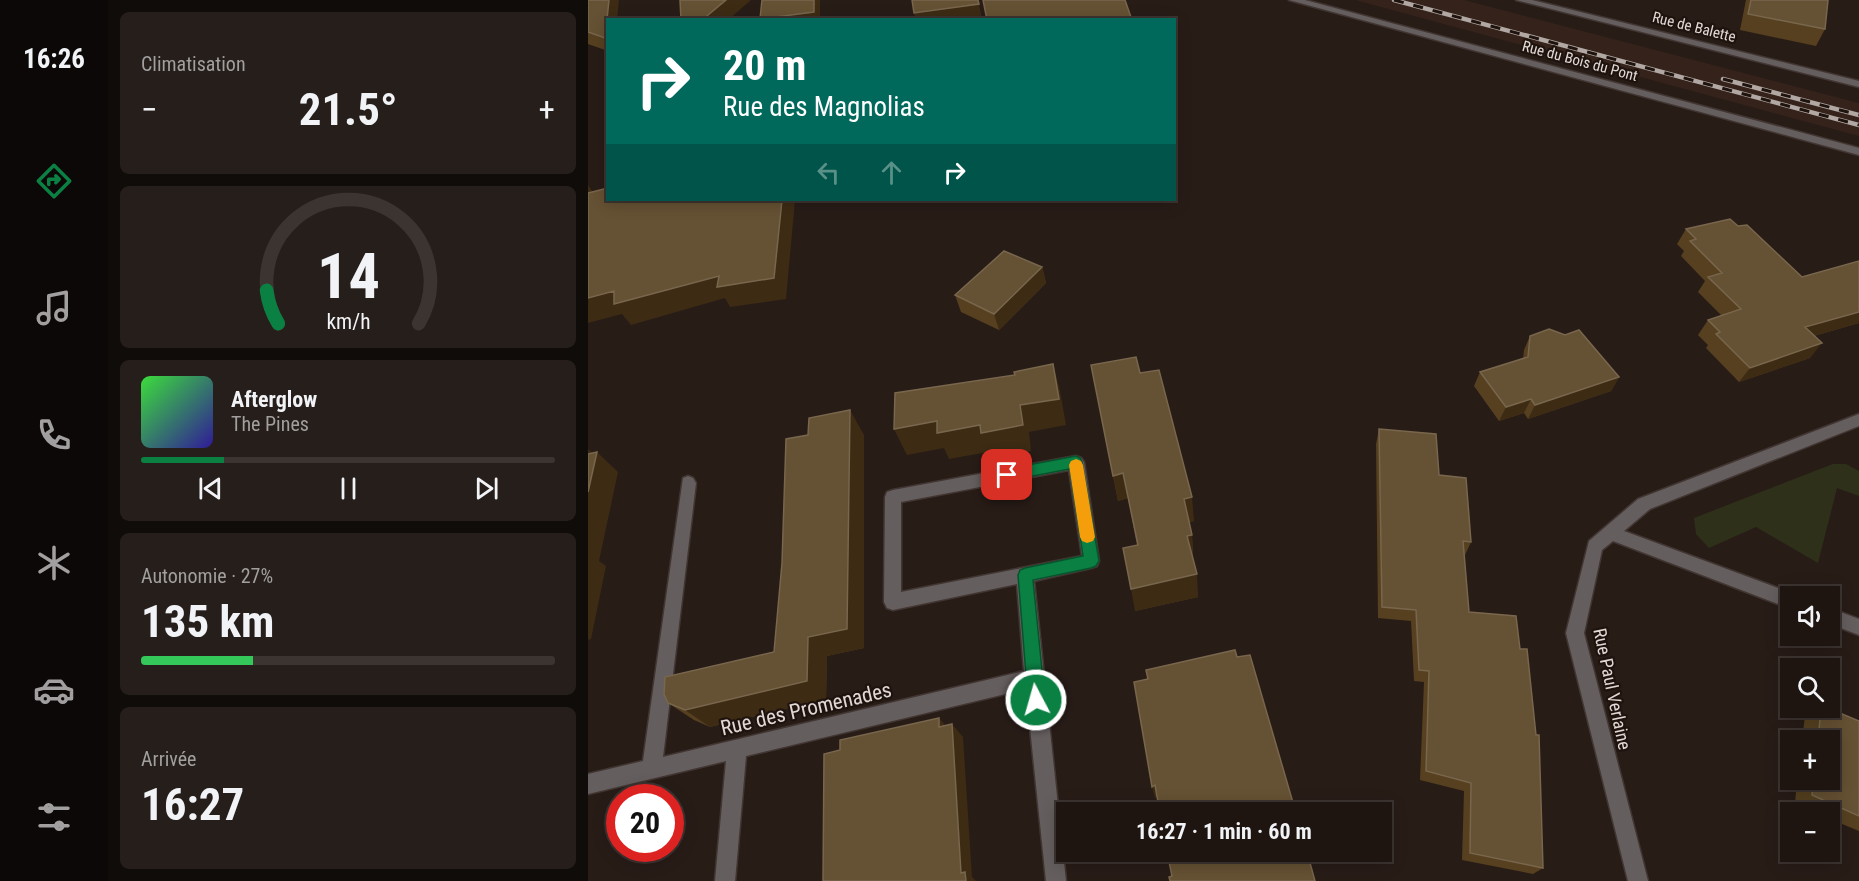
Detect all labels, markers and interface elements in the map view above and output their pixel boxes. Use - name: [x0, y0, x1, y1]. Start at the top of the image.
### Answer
- street label: Rue de Balette: [1650, 8, 1738, 46]
- street label: Rue du Bois du Pont: [1520, 37, 1640, 85]
- text: 20 m: [723, 41, 806, 90]
- icon: right: [624, 42, 702, 120]
- text: 16:26: [23, 43, 85, 75]
- text: Climatisation: [141, 52, 246, 76]
- text: 21.5°: [299, 83, 397, 136]
- text: −: [141, 90, 158, 129]
- text: +: [539, 90, 555, 129]
- text: Rue des Magnolias: [723, 91, 925, 123]
- icon: left: [812, 156, 845, 189]
- icon: ahead: [875, 156, 908, 189]
- icon: right: [938, 156, 971, 189]
- icon: directions: [33, 160, 75, 202]
- text: 14: [316, 240, 380, 313]
- icon: music: [33, 287, 75, 329]
- text: km/h: [326, 309, 370, 334]
- text: Afterglow: [231, 387, 317, 412]
- text: The Pines: [231, 412, 309, 436]
- icon: phone: [33, 414, 75, 456]
- pin: [981, 449, 1032, 500]
- icon: arrive: [990, 458, 1023, 491]
- icon: previous: [194, 472, 227, 505]
- icon: pause: [332, 472, 365, 505]
- icon: next: [470, 472, 503, 505]
- icon: climate: [33, 542, 75, 584]
- text: Autonomie · 27%: [141, 564, 273, 588]
- map controls: [1780, 586, 1840, 862]
- button: sound: [1780, 586, 1840, 646]
- text: 135 km: [141, 595, 274, 648]
- street label: Rue Paul Verlaine: [1589, 626, 1636, 752]
- button: search: [1780, 658, 1840, 718]
- position arrow: [1004, 668, 1068, 732]
- icon: car: [33, 669, 75, 711]
- street label: Rue des Promenades: [718, 678, 894, 740]
- button: +: [1780, 730, 1840, 790]
- text: Arrivée: [141, 747, 197, 771]
- text: 16:27: [141, 778, 244, 831]
- speed limit sign: 20: [606, 784, 684, 862]
- icon: filters: [33, 796, 75, 838]
- button: −: [1780, 802, 1840, 862]
- text: 16:27 · 1 min · 60 m: [1136, 819, 1312, 844]

